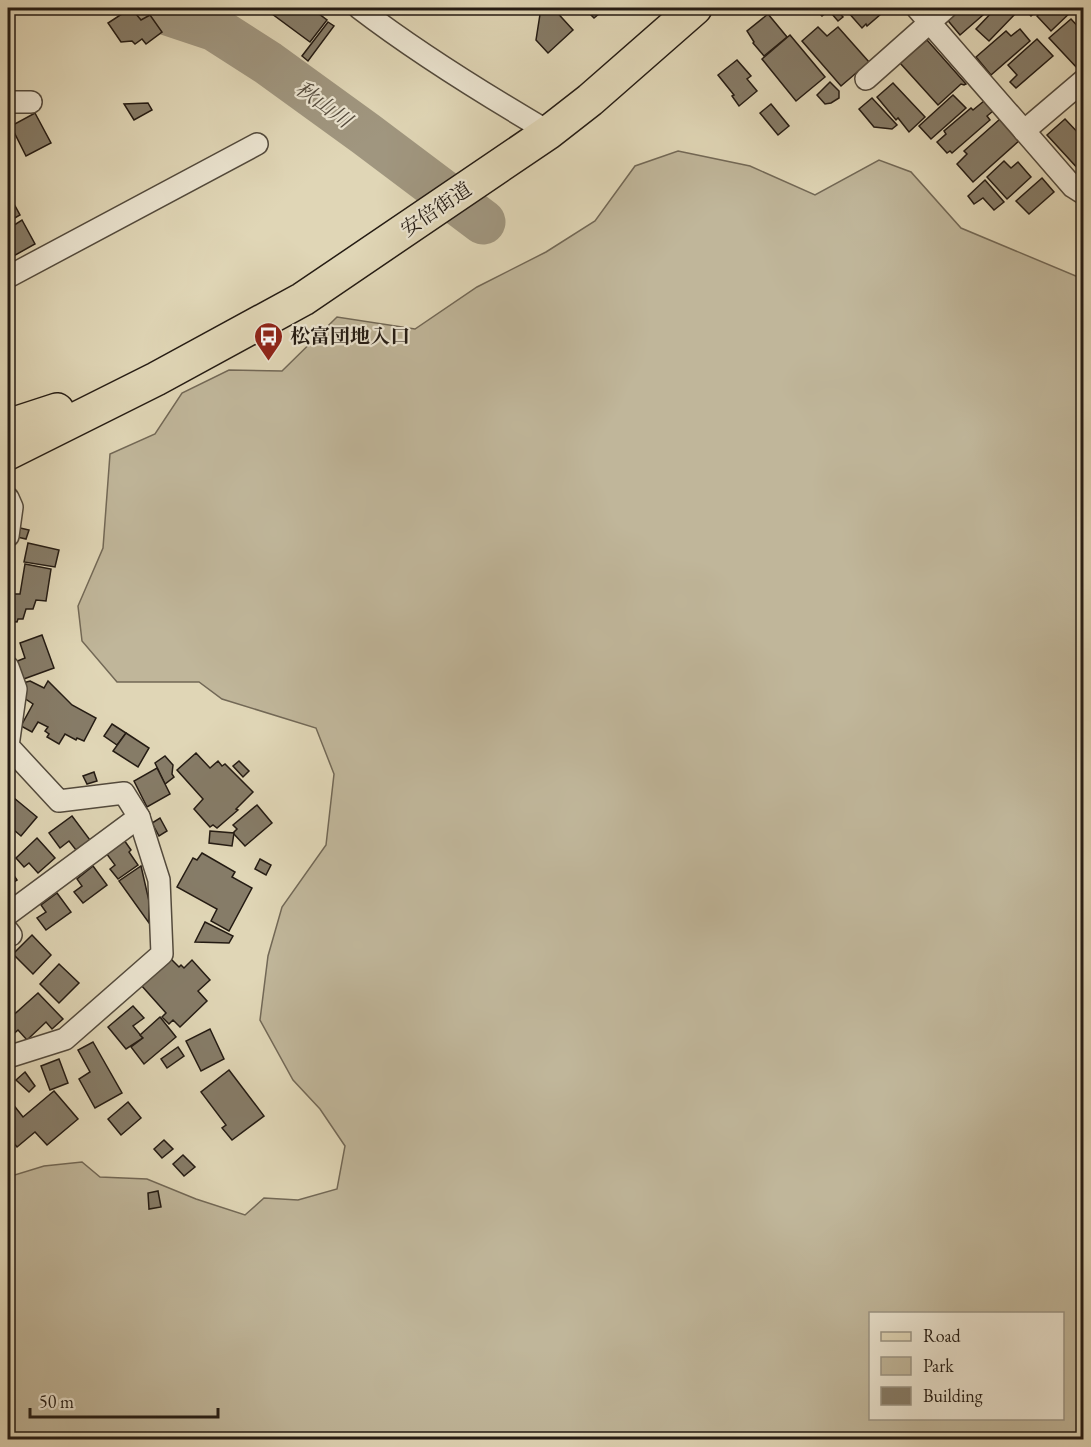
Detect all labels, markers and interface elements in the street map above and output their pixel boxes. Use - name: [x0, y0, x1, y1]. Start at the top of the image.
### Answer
- water label: 秋山川: [291, 75, 359, 135]
- street label: 安倍街道: [396, 176, 476, 242]
- bus stop icon: 松富団地入口: [253, 320, 285, 362]
- place label: 松富団地入口: [290, 323, 410, 349]
- legend: [869, 1312, 1064, 1420]
- text: Road: [923, 1324, 962, 1347]
- text: Park: [923, 1354, 954, 1377]
- scale bar: [30, 1381, 218, 1419]
- text: Building: [923, 1384, 983, 1407]
- text: 50 m: [39, 1390, 74, 1413]

